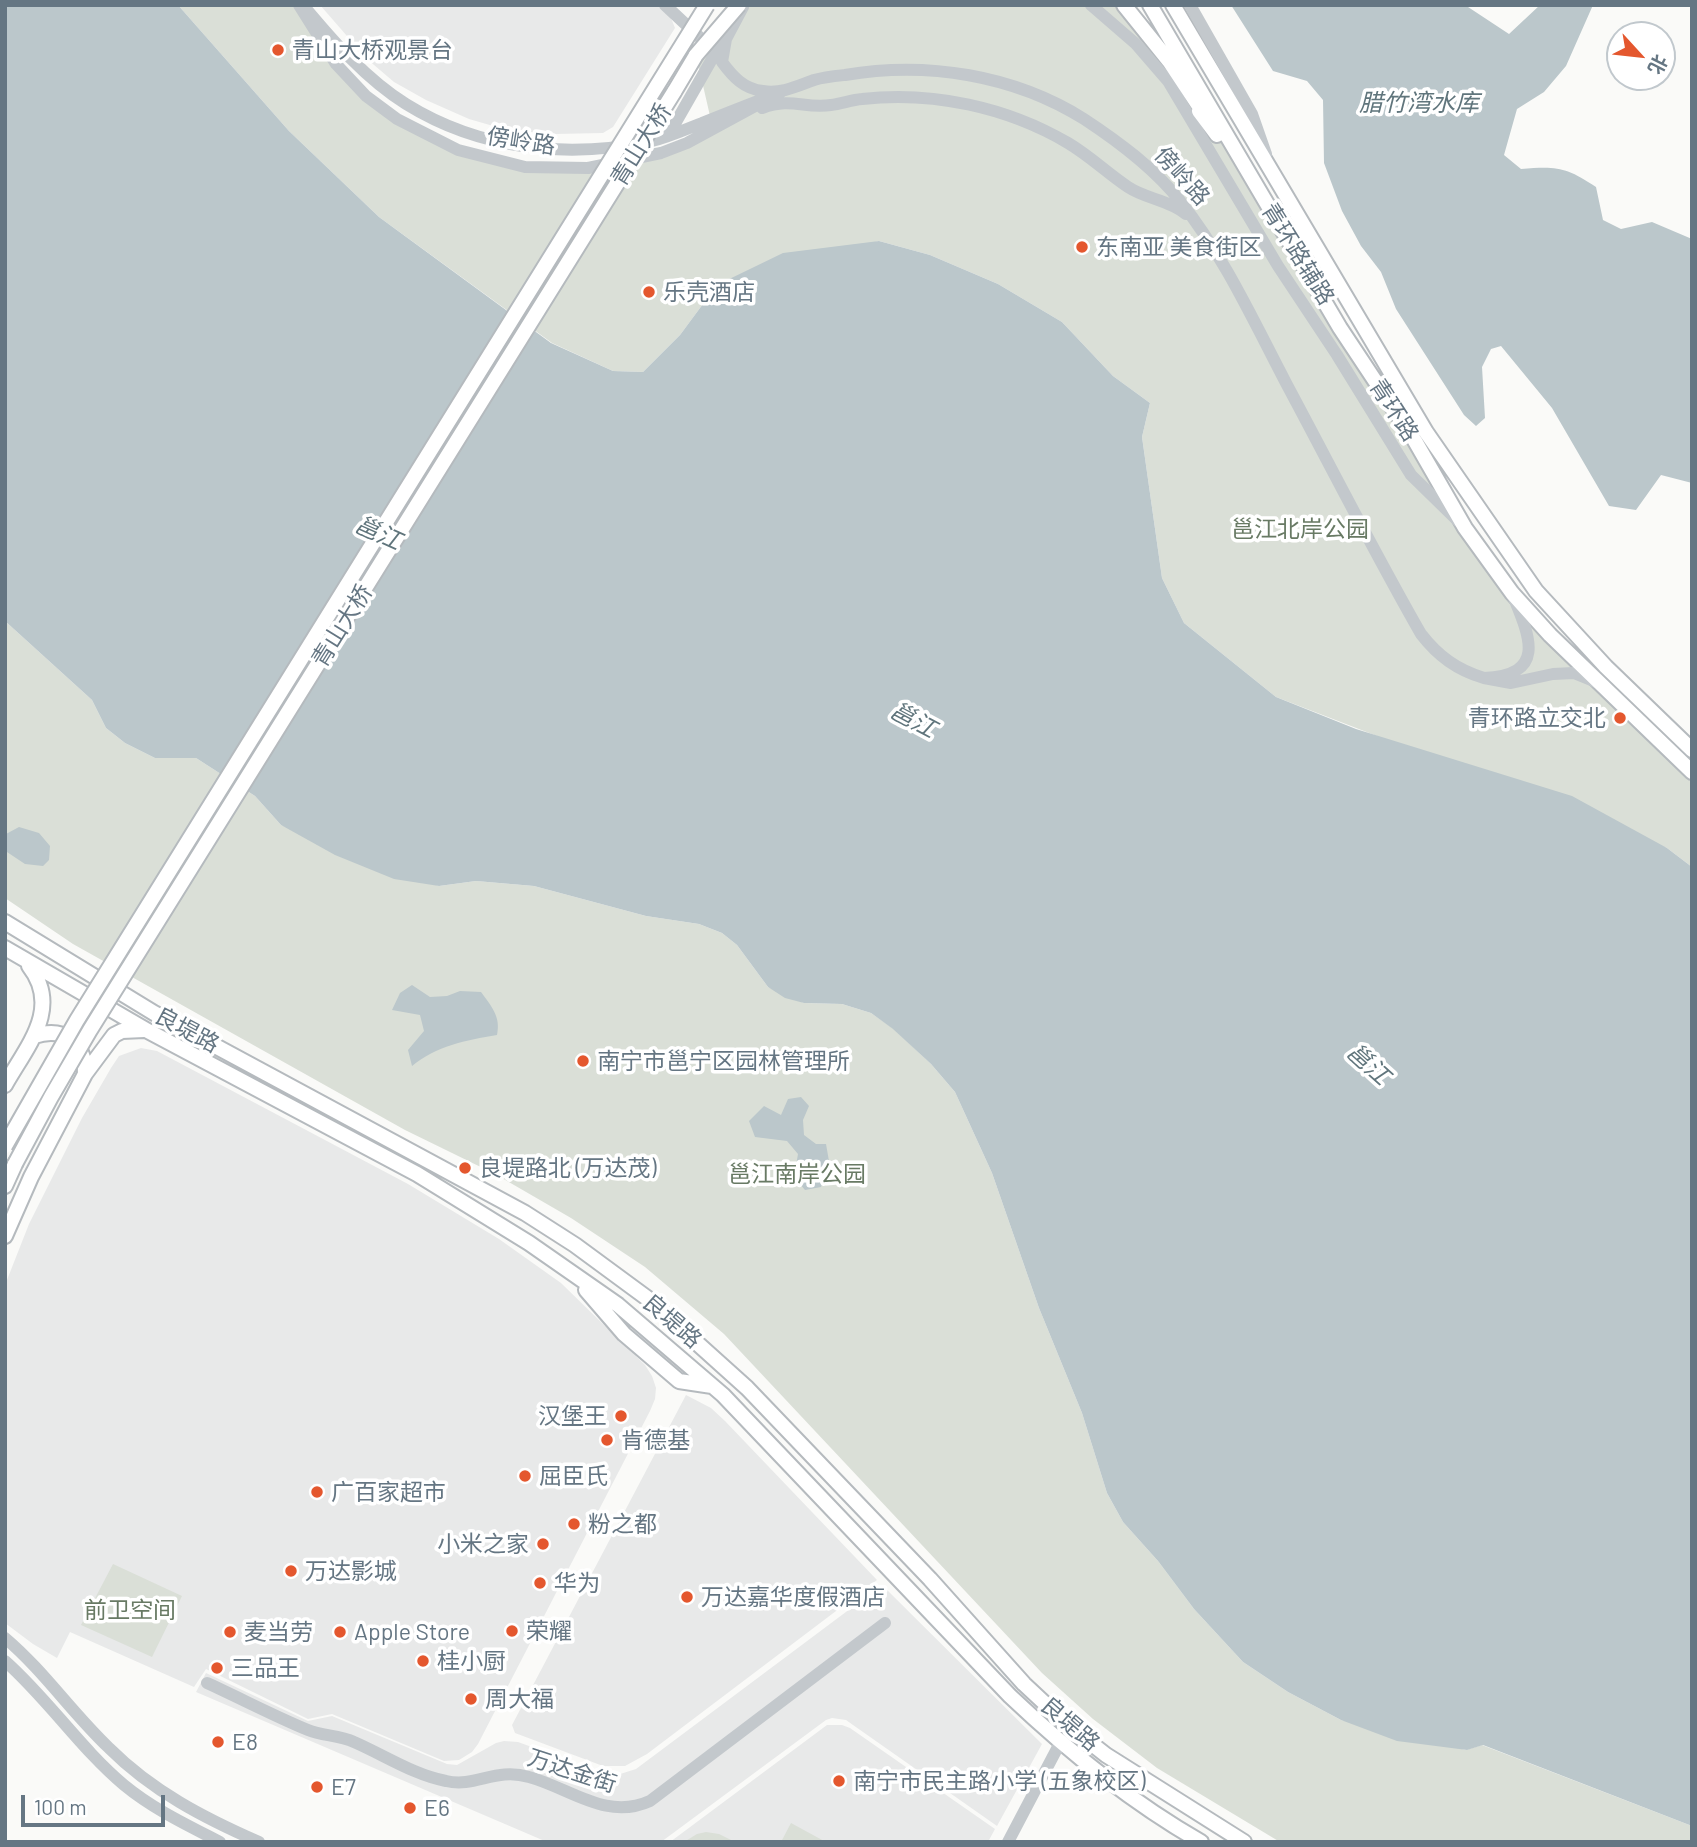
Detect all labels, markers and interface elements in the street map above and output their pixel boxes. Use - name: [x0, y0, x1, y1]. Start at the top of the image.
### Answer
- north arrow: [1606, 21, 1676, 91]
- place label: 青山大桥观景台: [292, 36, 453, 64]
- marker: 青山大桥观景台: [270, 42, 286, 58]
- text: 北: [1644, 51, 1673, 79]
- water label: 腊竹湾水库: [1359, 89, 1479, 117]
- street label: 青山大桥: [605, 99, 677, 191]
- street label: 傍岭路: [485, 122, 557, 160]
- street label: 傍岭路: [1149, 141, 1215, 211]
- street label: 青环路辅路: [1256, 198, 1340, 310]
- place label: 东南亚 美食街区: [1096, 233, 1262, 261]
- marker: 东南亚 美食街区: [1074, 239, 1090, 255]
- place label: 乐壳酒店: [663, 278, 755, 306]
- marker: 乐壳酒店: [641, 284, 657, 300]
- street label: 青环路: [1364, 374, 1424, 446]
- water label: 邕江: [350, 510, 406, 556]
- park label: 邕江北岸公园: [1231, 515, 1369, 543]
- street label: 青山大桥: [306, 580, 378, 672]
- water label: 邕江: [885, 696, 941, 744]
- place label: 青环路立交北: [1468, 704, 1606, 732]
- marker: 青环路立交北: [1612, 710, 1628, 726]
- street label: 良堤路: [150, 1002, 224, 1058]
- water label: 邕江: [1341, 1037, 1395, 1091]
- place label: 南宁市邕宁区园林管理所: [597, 1047, 850, 1075]
- marker: 南宁市邕宁区园林管理所: [575, 1053, 591, 1069]
- place label: 良堤路北 (万达茂): [479, 1154, 657, 1182]
- marker: 良堤路北 (万达茂): [457, 1160, 473, 1176]
- park label: 邕江南岸公园: [728, 1160, 866, 1188]
- street label: 良堤路: [637, 1288, 707, 1354]
- place label: 汉堡王: [538, 1402, 607, 1430]
- marker: 汉堡王: [613, 1408, 629, 1424]
- place label: 肯德基: [621, 1426, 690, 1454]
- marker: 肯德基: [599, 1432, 615, 1448]
- place label: 屈臣氏: [539, 1462, 608, 1490]
- marker: 屈臣氏: [517, 1468, 533, 1484]
- place label: 广百家超市: [331, 1478, 446, 1506]
- marker: 广百家超市: [309, 1484, 325, 1500]
- place label: 粉之都: [588, 1510, 657, 1538]
- marker: 粉之都: [566, 1516, 582, 1532]
- place label: 小米之家: [437, 1530, 529, 1558]
- marker: 小米之家: [535, 1536, 551, 1552]
- place label: 万达影城: [305, 1557, 397, 1585]
- marker: 万达影城: [283, 1563, 299, 1579]
- place label: 华为: [554, 1569, 600, 1597]
- marker: 华为: [532, 1575, 548, 1591]
- place label: 万达嘉华度假酒店: [701, 1583, 885, 1611]
- marker: 万达嘉华度假酒店: [679, 1589, 695, 1605]
- park label: 前卫空间: [84, 1596, 176, 1624]
- place label: 荣耀: [526, 1617, 572, 1645]
- place label: 麦当劳: [244, 1618, 313, 1646]
- place label: Apple Store: [354, 1618, 470, 1646]
- marker: 荣耀: [504, 1623, 520, 1639]
- marker: 麦当劳: [222, 1624, 238, 1640]
- marker: Apple Store: [332, 1624, 348, 1640]
- place label: 桂小厨: [437, 1647, 506, 1675]
- marker: 桂小厨: [415, 1653, 431, 1669]
- place label: 三品王: [231, 1654, 300, 1682]
- marker: 三品王: [209, 1660, 225, 1676]
- place label: 周大福: [485, 1685, 554, 1713]
- marker: 周大福: [463, 1691, 479, 1707]
- street label: 良堤路: [1035, 1691, 1105, 1757]
- place label: E8: [232, 1728, 258, 1756]
- marker: E8: [210, 1734, 226, 1750]
- street label: 万达金街: [524, 1744, 620, 1798]
- place label: 南宁市民主路小学 (五象校区): [853, 1767, 1146, 1795]
- place label: E7: [331, 1773, 356, 1801]
- marker: 南宁市民主路小学 (五象校区): [831, 1773, 847, 1789]
- marker: E7: [309, 1779, 325, 1795]
- scale bar: [24, 1780, 168, 1824]
- text: 100 m: [34, 1794, 87, 1819]
- place label: E6: [424, 1794, 450, 1822]
- marker: E6: [402, 1800, 418, 1816]

